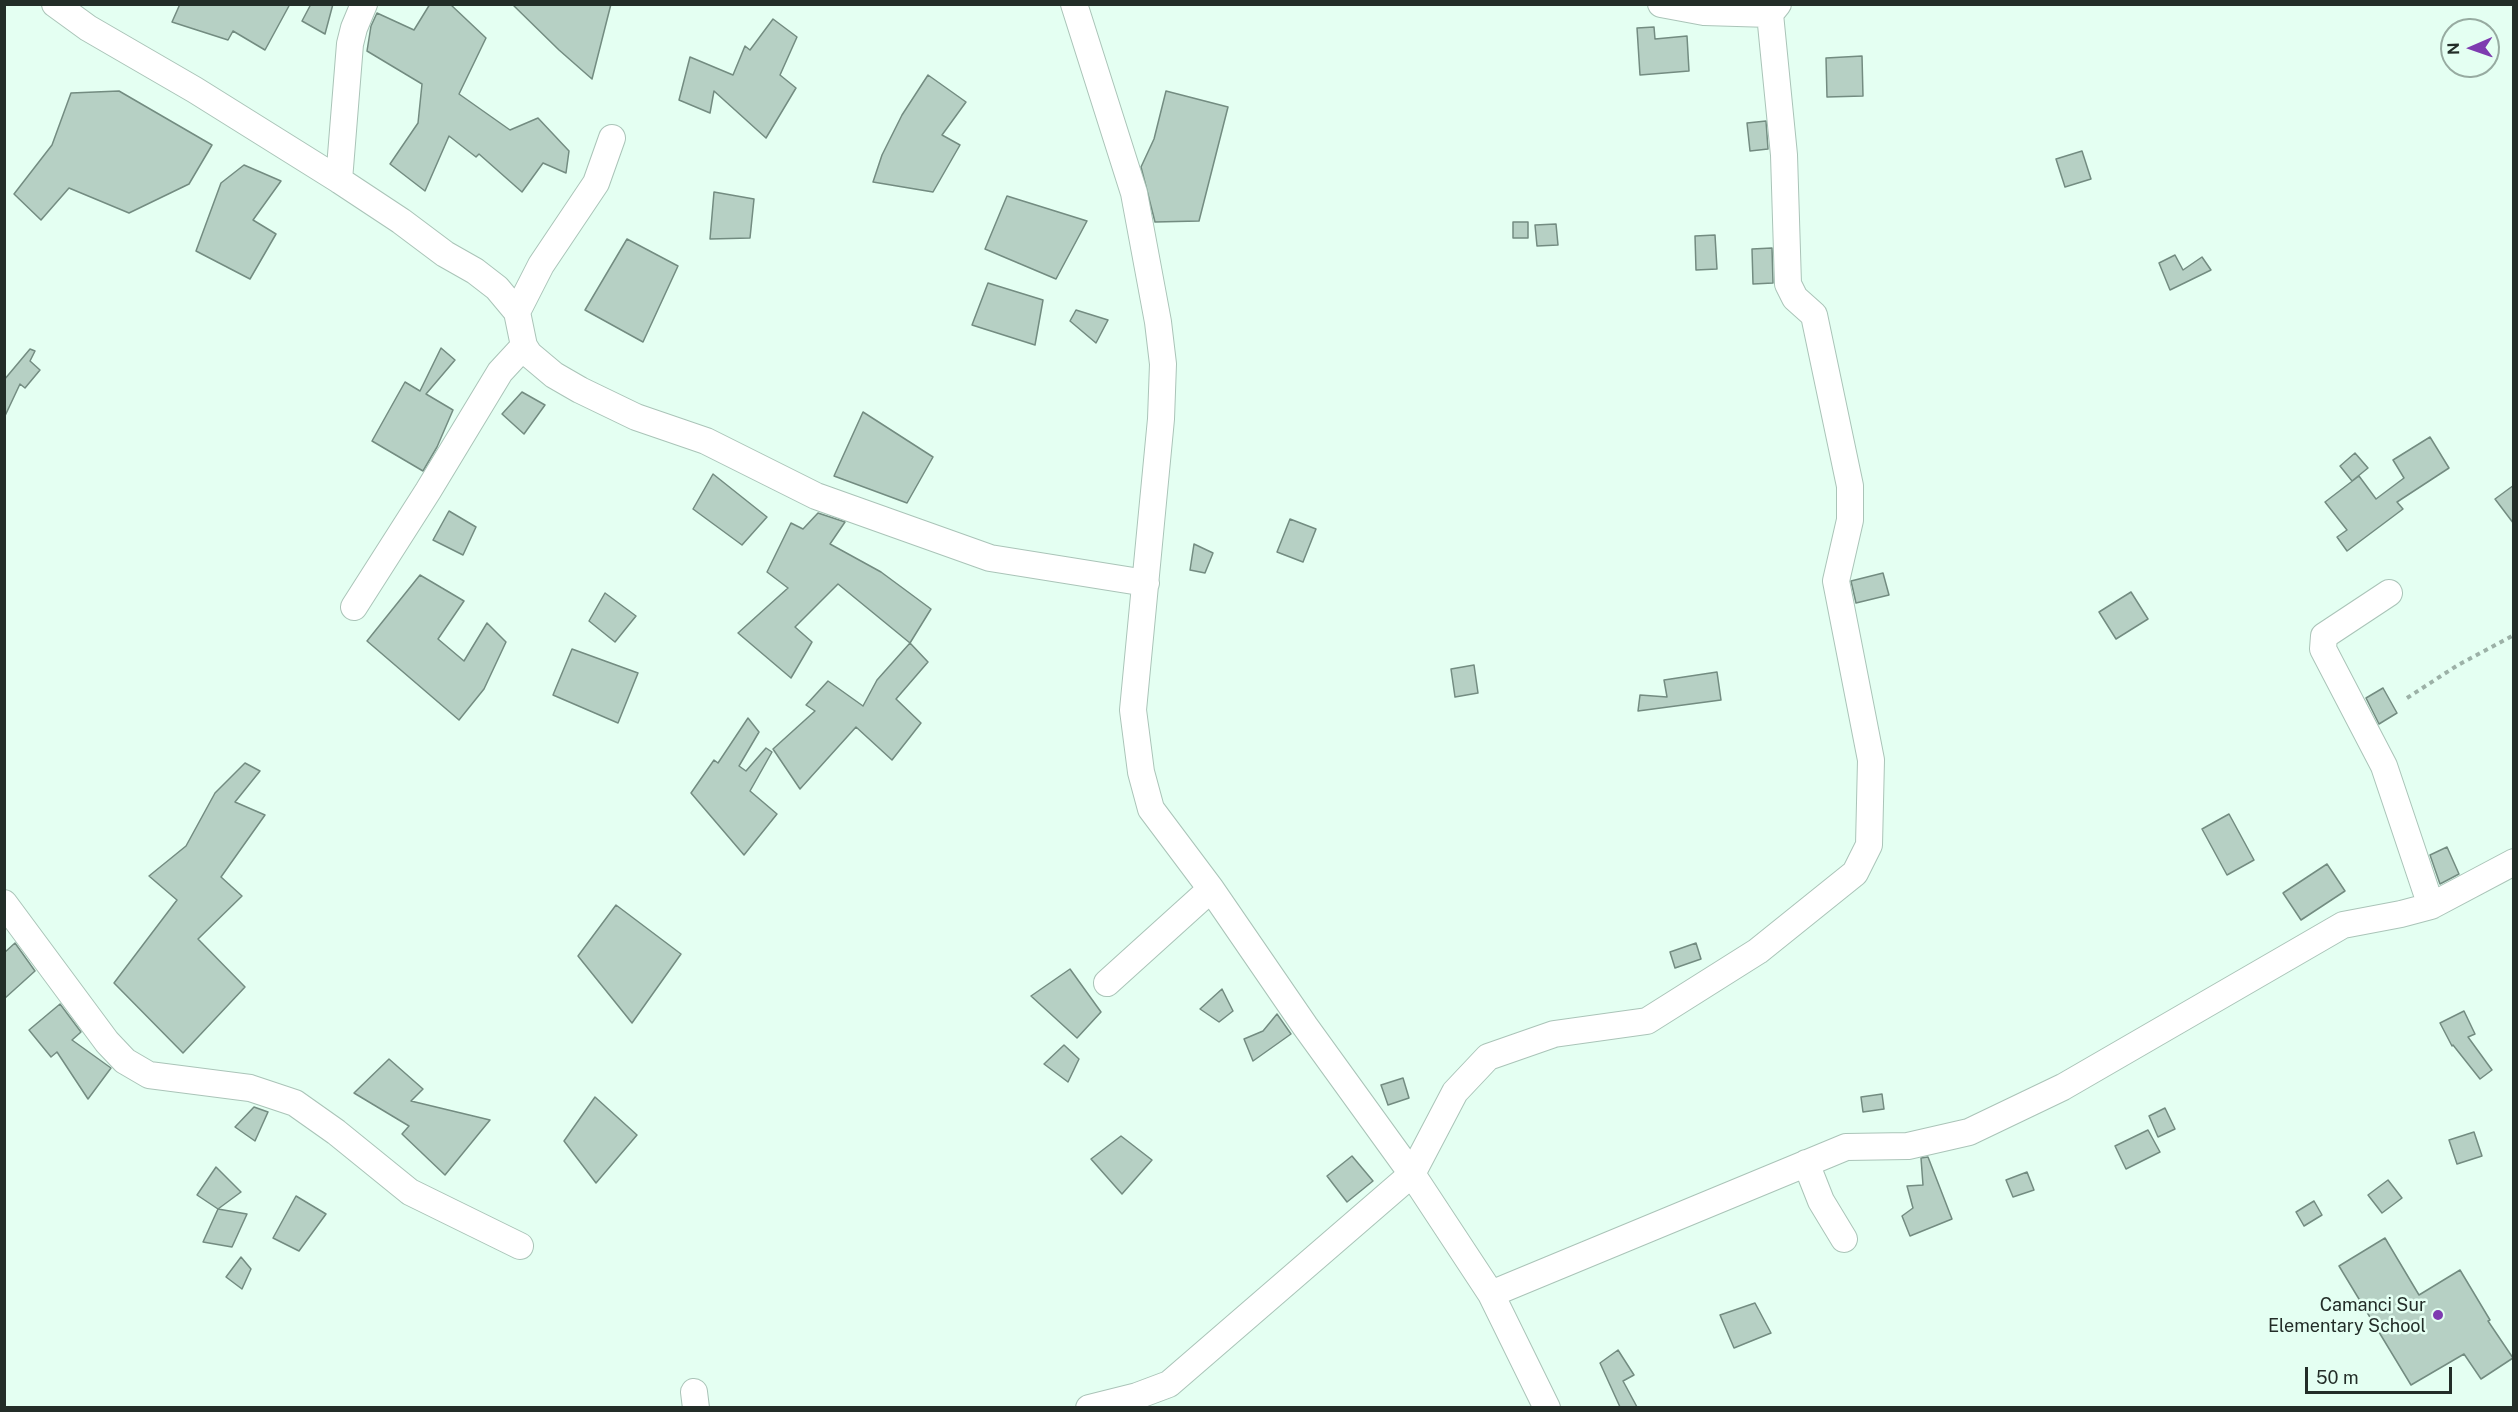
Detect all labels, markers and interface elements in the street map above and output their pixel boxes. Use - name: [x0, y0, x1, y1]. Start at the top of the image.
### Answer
- north arrow: [2440, 18, 2500, 78]
- text: N: [2444, 42, 2463, 55]
- place label: Camanci Sur Elementary School: [2268, 1294, 2426, 1336]
- marker: Camanci Sur Elementary School: [2431, 1308, 2445, 1322]
- scale bar: [2308, 1355, 2455, 1393]
- text: 50 m: [2316, 1367, 2359, 1388]

